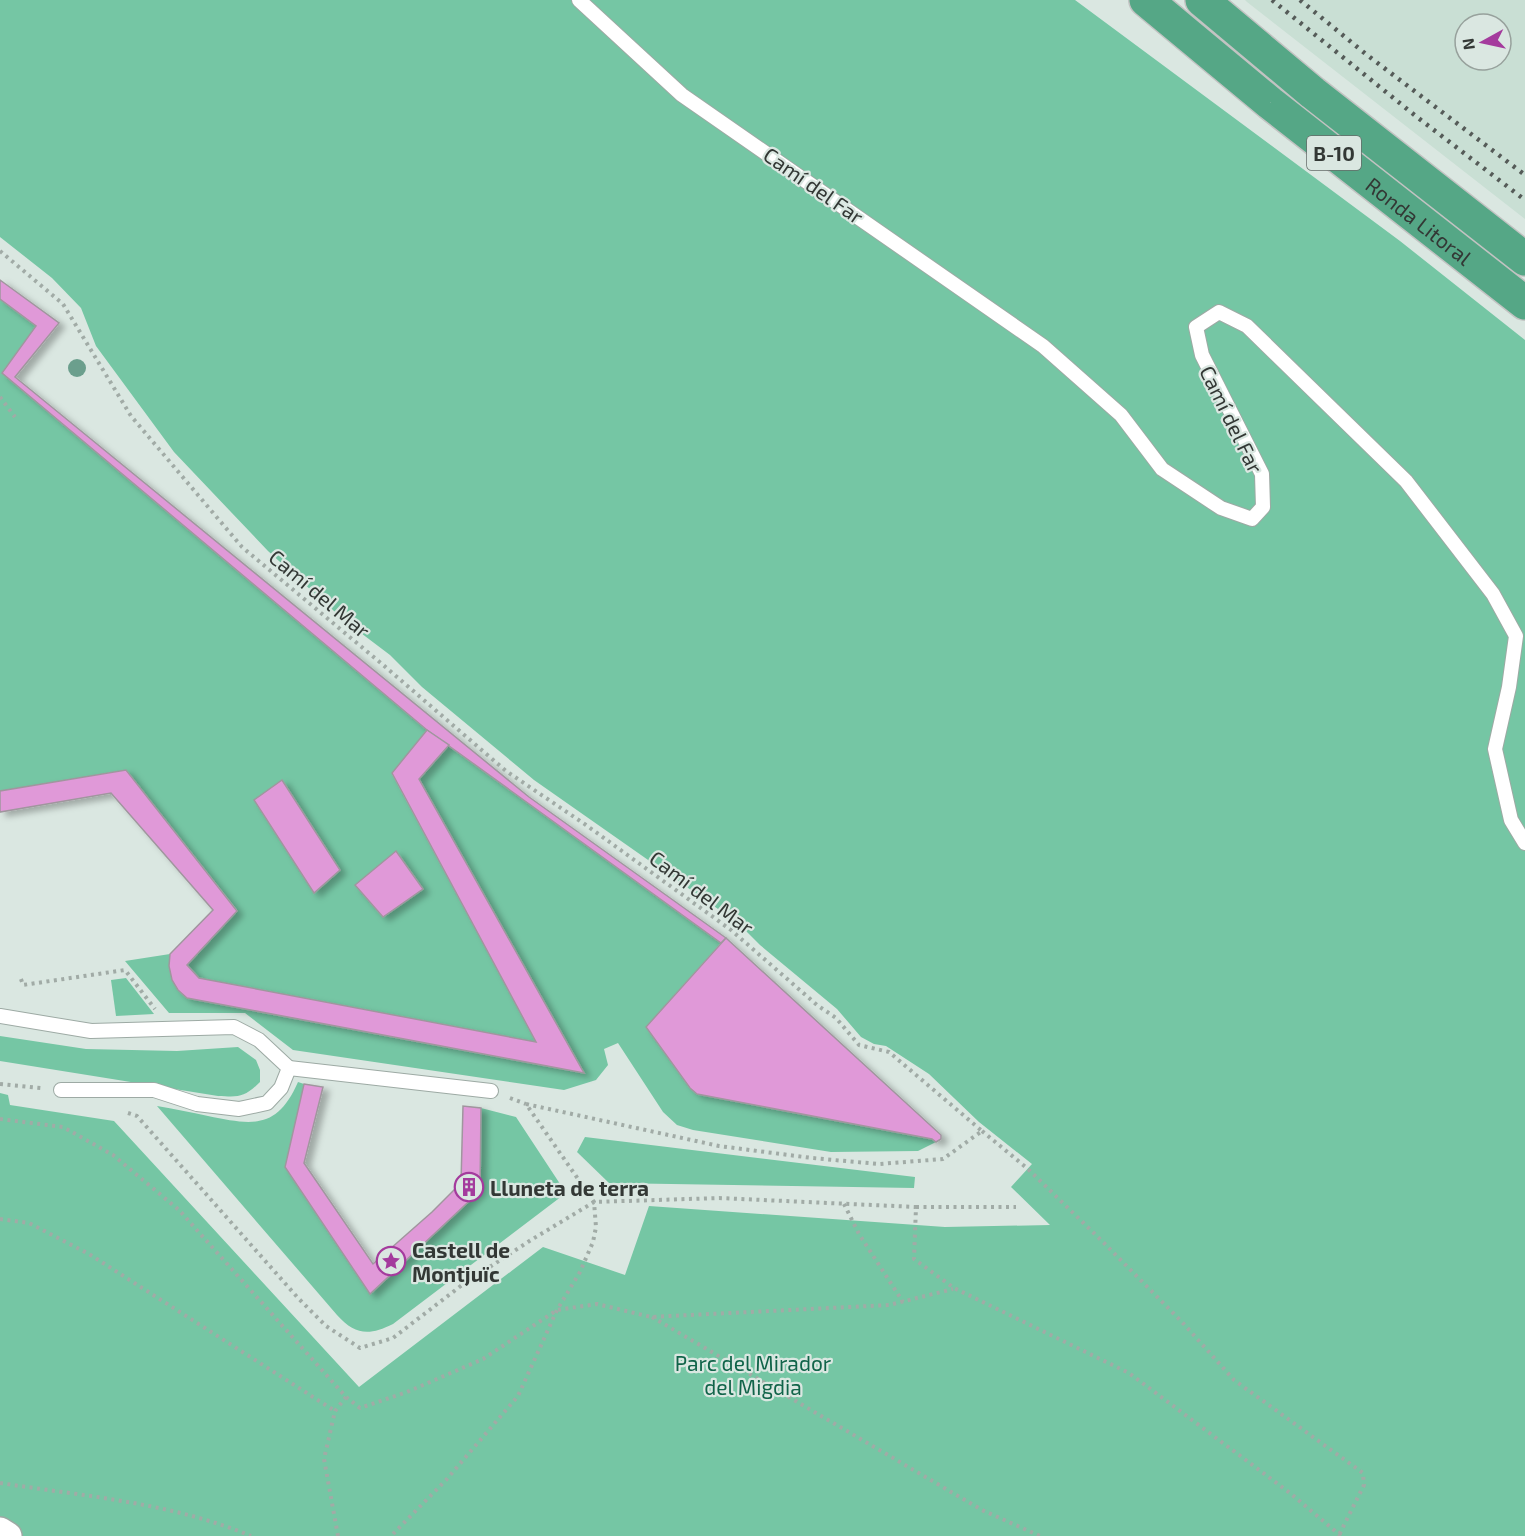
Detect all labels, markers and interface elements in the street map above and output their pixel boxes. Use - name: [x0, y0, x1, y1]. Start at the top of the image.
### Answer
- north arrow: [1453, 12, 1513, 72]
- text: N: [1457, 37, 1478, 51]
- road number: B-10: [1307, 136, 1361, 170]
- street label: Camí del Far: [759, 141, 869, 229]
- street label: Ronda Litoral: [1361, 171, 1478, 270]
- street label: Camí del Far: [1195, 361, 1269, 477]
- street label: Camí del Mar: [265, 544, 376, 643]
- street label: Camí del Mar: [645, 845, 759, 940]
- building icon: Lluneta de terra: [453, 1171, 485, 1203]
- place label: Lluneta de terra: [490, 1175, 649, 1200]
- place label: Castell de Montjuïc: [412, 1237, 510, 1286]
- place icon: Castell de Montjuïc: [375, 1245, 407, 1277]
- park label: Parc del Mirador del Migdia: [675, 1350, 832, 1399]

